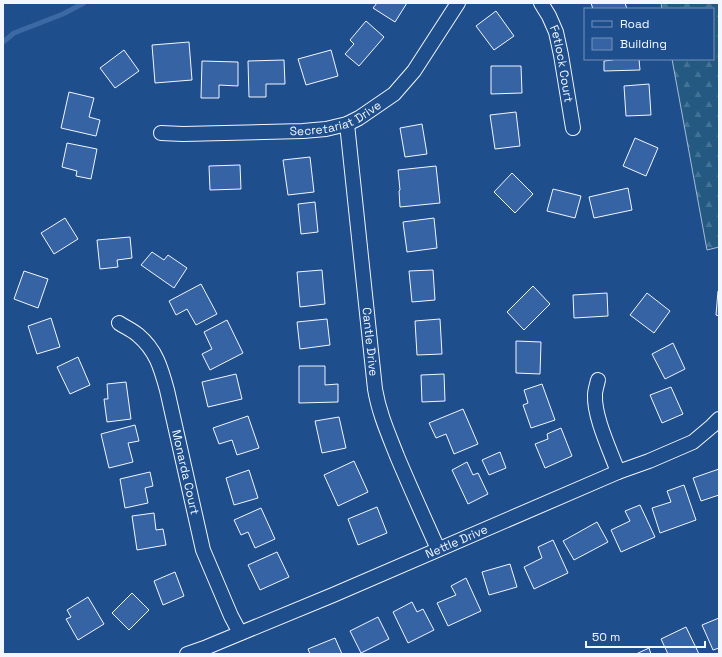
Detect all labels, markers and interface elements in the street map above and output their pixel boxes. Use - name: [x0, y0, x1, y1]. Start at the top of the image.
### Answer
- legend: [584, 8, 714, 60]
- text: Road: [620, 16, 649, 32]
- street label: Fetlock Court: [546, 22, 577, 104]
- text: Building: [620, 36, 667, 52]
- street label: Secretariat Drive: [289, 97, 384, 139]
- street label: Cantle Drive: [358, 306, 382, 377]
- street label: Monarda Court: [168, 428, 203, 516]
- street label: Nettle Drive: [423, 521, 490, 562]
- scale bar: [586, 623, 705, 649]
- text: 50 m: [592, 629, 620, 645]

